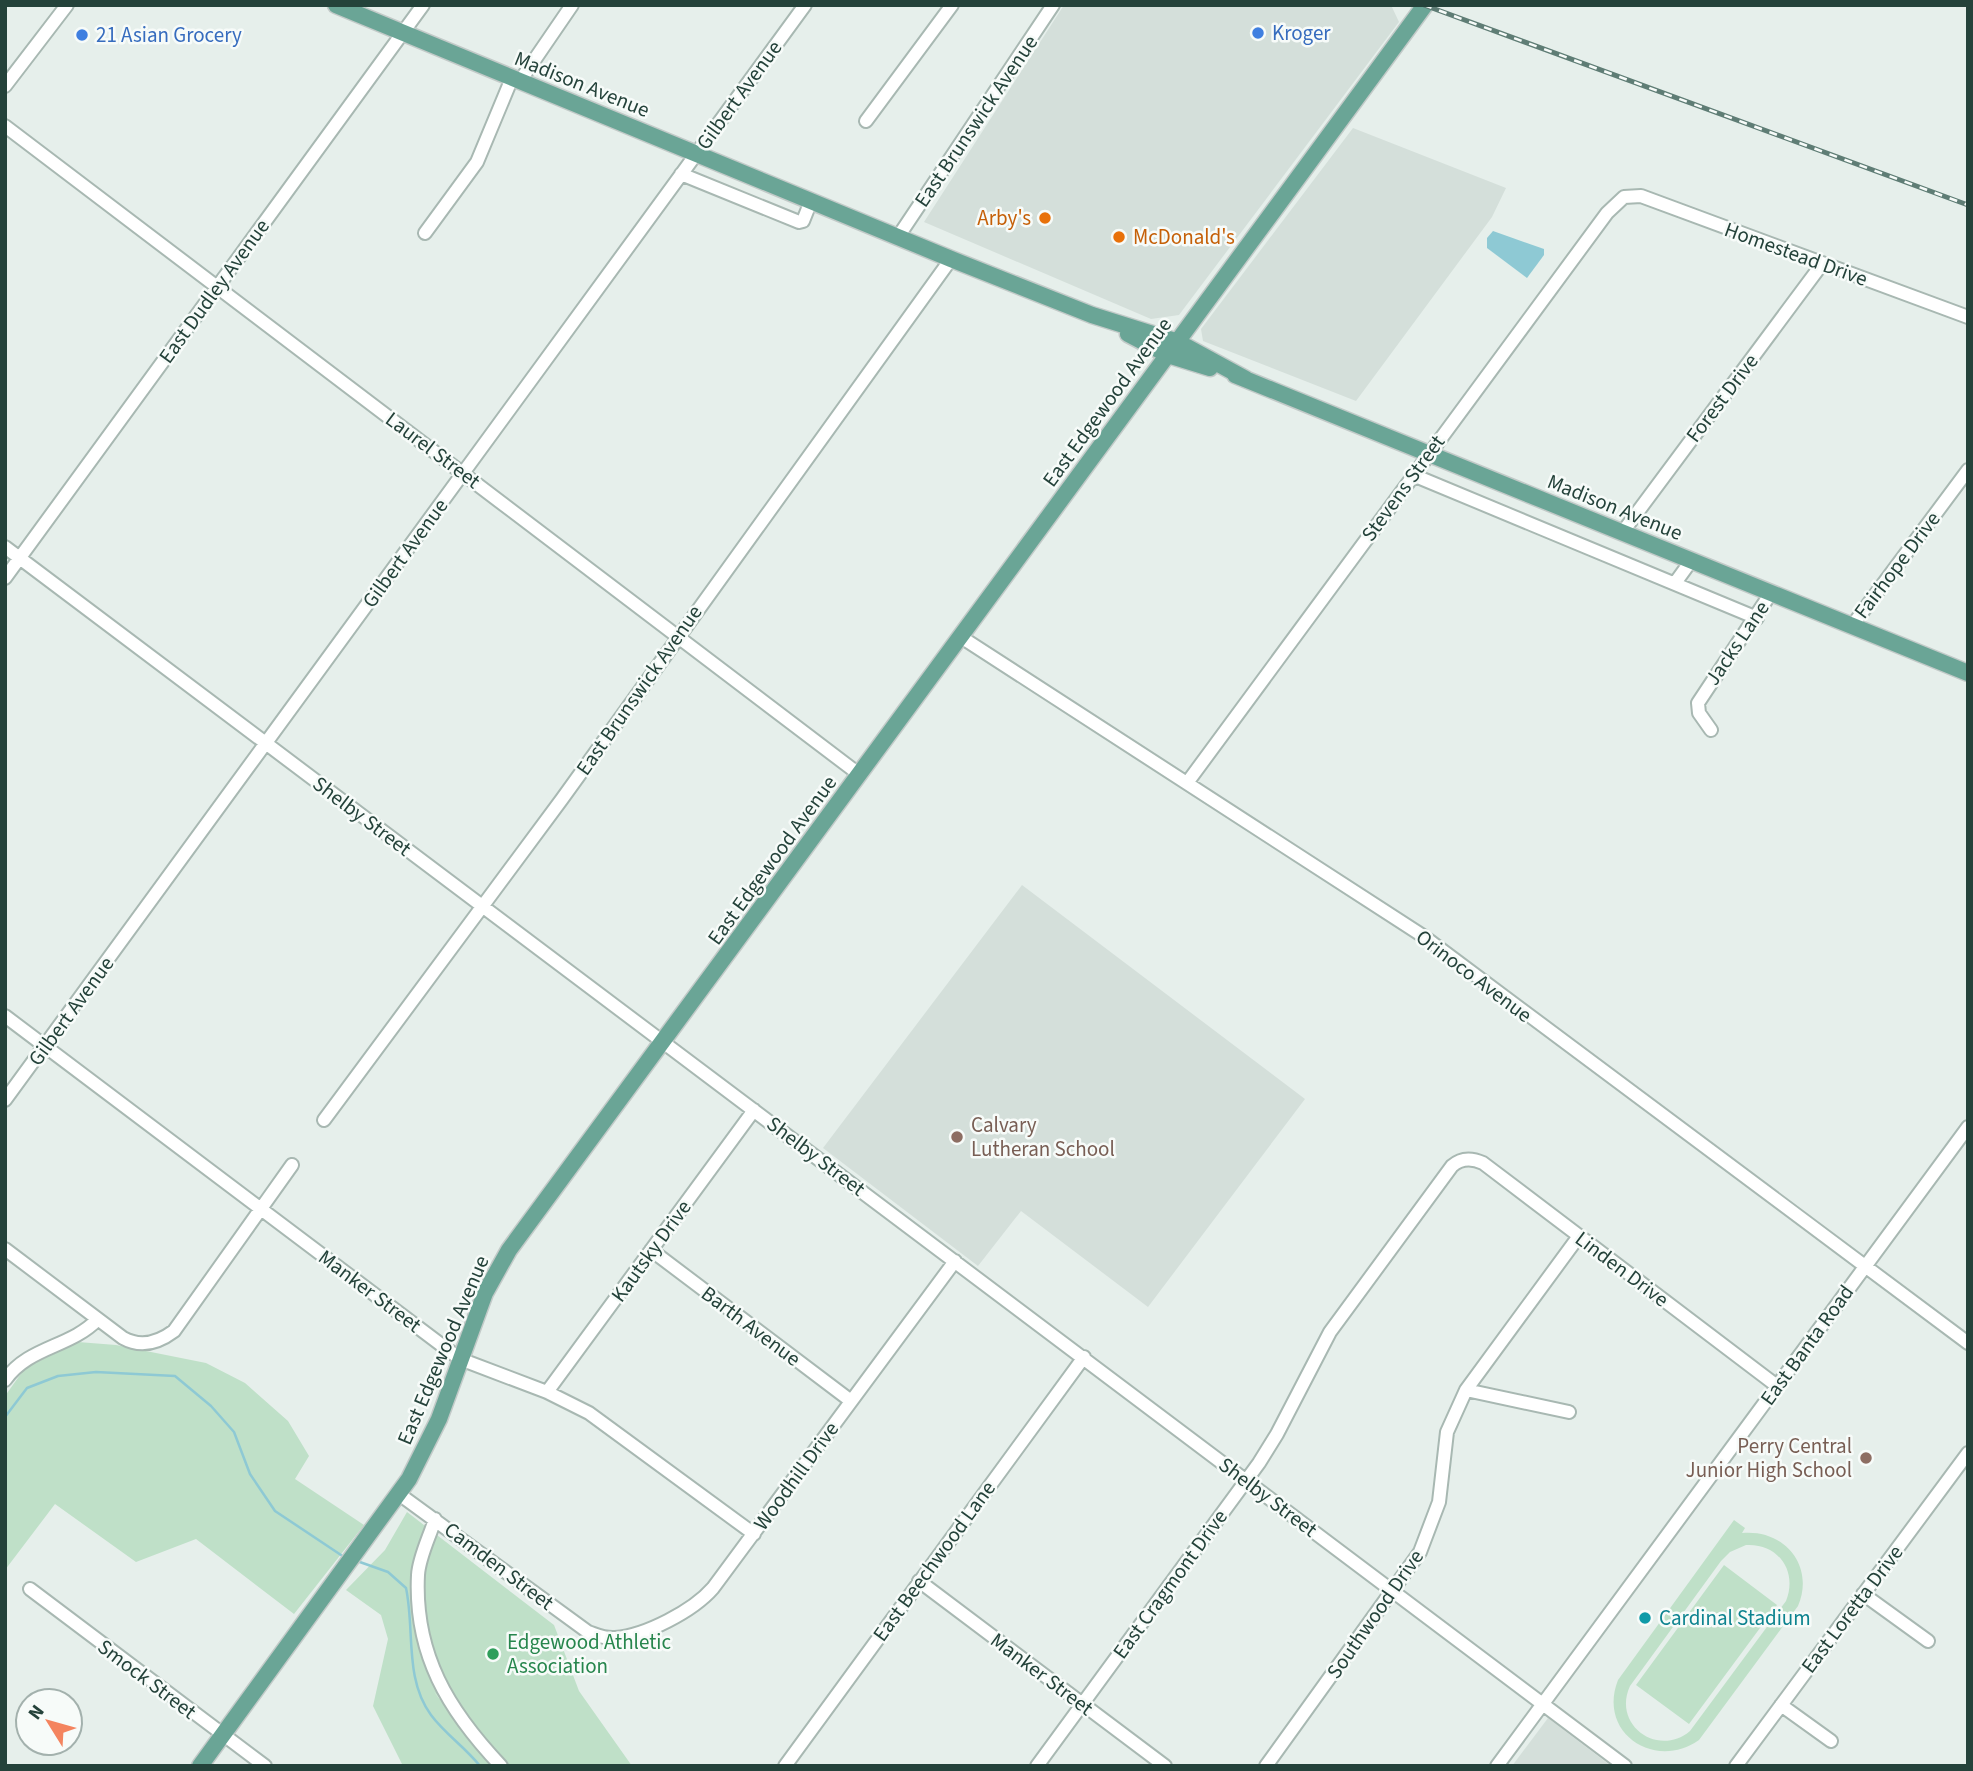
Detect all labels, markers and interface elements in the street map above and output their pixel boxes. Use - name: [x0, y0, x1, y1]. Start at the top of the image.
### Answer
- place label: Kroger: [1272, 18, 1331, 48]
- place label: 21 Asian Grocery: [96, 20, 242, 50]
- marker: Kroger: [1250, 25, 1266, 41]
- marker: 21 Asian Grocery: [74, 27, 90, 43]
- street label: East Brunswick Avenue: [907, 29, 1045, 213]
- street label: Gilbert Avenue: [689, 34, 789, 156]
- street label: Madison Avenue: [510, 43, 654, 125]
- place label: Arby's: [977, 203, 1031, 233]
- marker: Arby's: [1037, 210, 1053, 226]
- street label: East Dudley Avenue: [151, 213, 277, 369]
- street label: Homestead Drive: [1720, 214, 1872, 294]
- place label: McDonald's: [1133, 222, 1235, 252]
- marker: McDonald's: [1111, 229, 1127, 245]
- street label: East Edgewood Avenue: [1035, 311, 1179, 493]
- street label: Forest Drive: [1679, 347, 1765, 449]
- street label: Laurel Street: [379, 404, 487, 496]
- street label: Stevens Street: [1354, 428, 1452, 548]
- street label: Madison Avenue: [1543, 466, 1687, 548]
- street label: Gilbert Avenue: [355, 492, 455, 614]
- street label: Fairhope Drive: [1847, 505, 1947, 625]
- street label: Jacks Lane: [1698, 595, 1776, 691]
- street label: East Brunswick Avenue: [569, 599, 709, 781]
- street label: Shelby Street: [306, 769, 418, 863]
- street label: East Edgewood Avenue: [700, 769, 844, 951]
- street label: Orinoco Avenue: [1410, 922, 1538, 1030]
- street label: Gilbert Avenue: [21, 950, 121, 1072]
- street label: Shelby Street: [760, 1109, 872, 1203]
- place label: Calvary Lutheran School: [971, 1110, 1115, 1164]
- marker: Calvary Lutheran School: [949, 1129, 965, 1145]
- street label: Kautsky Drive: [604, 1194, 698, 1308]
- street label: Linden Drive: [1569, 1224, 1675, 1314]
- street label: Manker Street: [312, 1242, 428, 1340]
- street label: East Edgewood Avenue: [390, 1251, 496, 1449]
- street label: Barth Avenue: [695, 1279, 807, 1373]
- street label: East Banta Road: [1753, 1279, 1861, 1411]
- street label: Woodhill Drive: [746, 1415, 846, 1537]
- place label: Perry Central Junior High School: [1686, 1431, 1852, 1485]
- street label: Shelby Street: [1212, 1450, 1324, 1544]
- marker: Perry Central Junior High School: [1858, 1450, 1874, 1466]
- street label: East Beechwood Lane: [865, 1475, 1003, 1647]
- street label: East Cragmont Drive: [1105, 1503, 1235, 1665]
- street label: Camden Street: [438, 1515, 560, 1617]
- street label: East Loretta Drive: [1794, 1539, 1910, 1679]
- street label: Southwood Drive: [1319, 1543, 1431, 1685]
- place label: Cardinal Stadium: [1659, 1603, 1811, 1633]
- marker: Cardinal Stadium: [1637, 1610, 1653, 1626]
- street label: Manker Street: [984, 1625, 1100, 1723]
- place label: Edgewood Athletic Association: [507, 1627, 671, 1681]
- street label: Smock Street: [91, 1632, 203, 1726]
- marker: Edgewood Athletic Association: [485, 1646, 501, 1662]
- north arrow: [14, 1687, 84, 1757]
- text: N: [22, 1699, 51, 1726]

